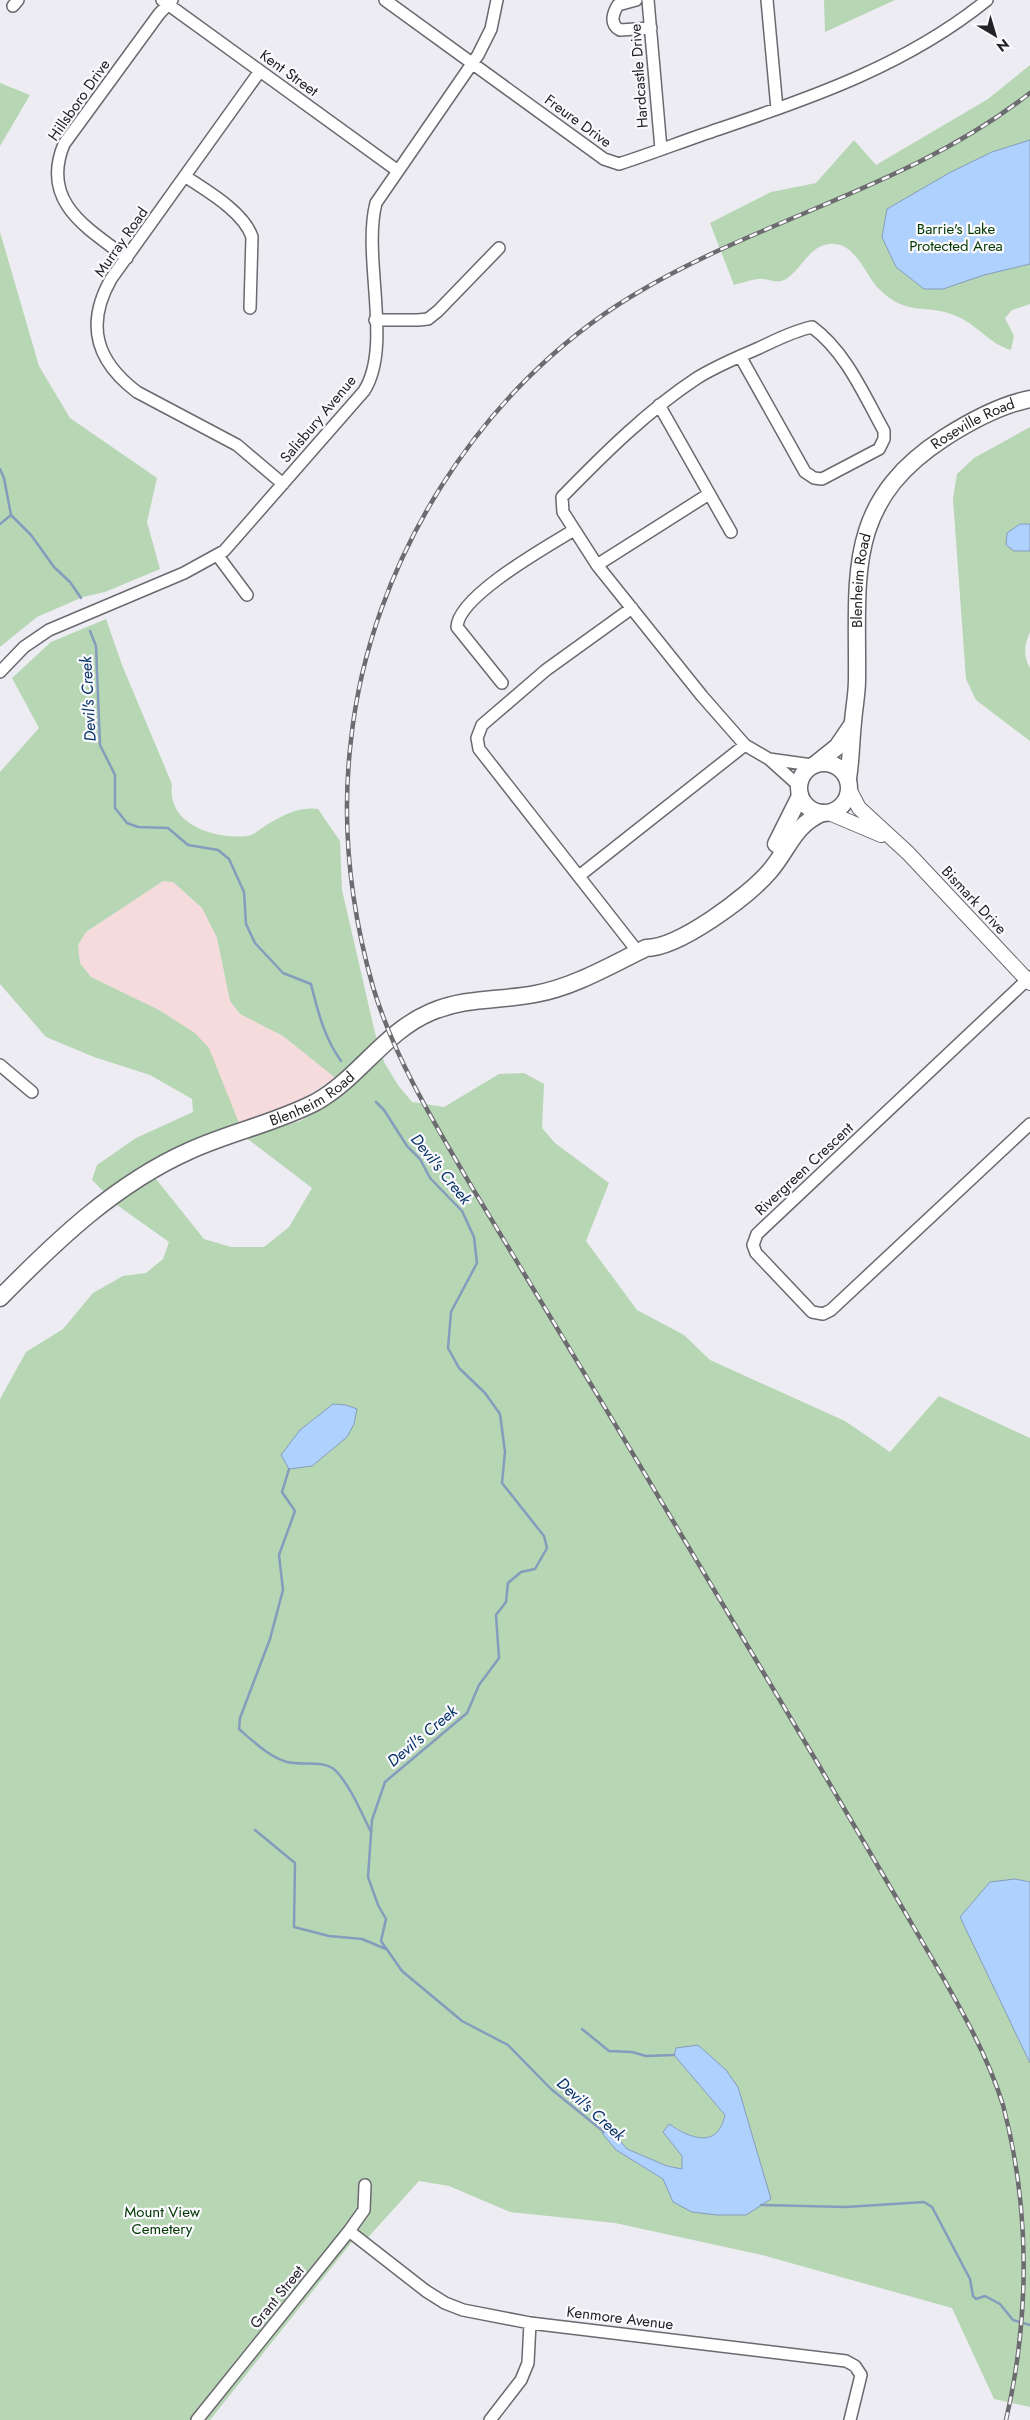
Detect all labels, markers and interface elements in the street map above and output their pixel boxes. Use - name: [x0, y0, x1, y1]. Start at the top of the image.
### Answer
- north arrow: [970, 10, 1020, 60]
- street label: Hardcastle Drive: [624, 23, 654, 129]
- text: N: [992, 34, 1014, 57]
- street label: Kent Street: [255, 44, 323, 102]
- street label: Hillsboro Drive: [43, 54, 115, 145]
- street label: Freure Drive: [540, 89, 616, 153]
- street label: Murray Road: [89, 203, 153, 281]
- park label: Barrie's Lake Protected Area: [909, 218, 1003, 257]
- street label: Salisbury Avenue: [275, 370, 362, 468]
- street label: Roseville Road: [926, 393, 1018, 455]
- street label: Blenheim Road: [846, 531, 877, 628]
- water label: Devil's Creek: [74, 655, 102, 742]
- street label: Bismark Drive: [936, 861, 1012, 939]
- street label: Blenheim Road: [266, 1066, 360, 1132]
- street label: Rivergreen Crescent: [750, 1117, 859, 1221]
- water label: Devil's Creek: [405, 1129, 477, 1210]
- water label: Devil's Creek: [382, 1699, 463, 1772]
- water label: Devil's Creek: [552, 2072, 631, 2147]
- park label: Mount View Cemetery: [124, 2201, 201, 2240]
- street label: Grant Street: [245, 2260, 310, 2333]
- street label: Kenmore Avenue: [565, 2301, 675, 2335]

